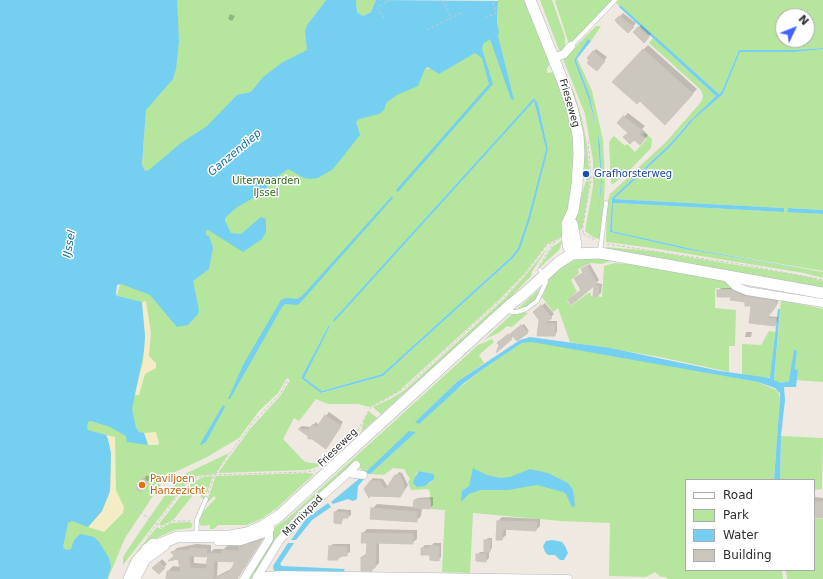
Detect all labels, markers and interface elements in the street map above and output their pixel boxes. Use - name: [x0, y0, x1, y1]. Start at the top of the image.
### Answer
- north arrow: [775, 8, 815, 48]
- text: N: [796, 12, 811, 28]
- street label: Frieseweg: [556, 77, 582, 129]
- water label: Ganzendiep: [206, 127, 264, 179]
- place label: Grafhorsterweg: [594, 168, 672, 180]
- marker: Grafhorsterweg: [581, 169, 591, 179]
- park label: Uiterwaarden IJssel: [232, 175, 300, 198]
- water label: IJssel: [61, 229, 79, 259]
- street label: Frieseweg: [316, 426, 360, 470]
- place label: Paviljoen Hanzezicht: [150, 473, 205, 496]
- legend: [685, 479, 815, 571]
- marker: Paviljoen Hanzezicht: [137, 480, 147, 490]
- text: Road: [723, 488, 753, 502]
- street label: Marnixpad: [280, 493, 326, 539]
- text: Park: [723, 508, 749, 522]
- text: Water: [723, 528, 758, 542]
- text: Building: [723, 548, 772, 562]

